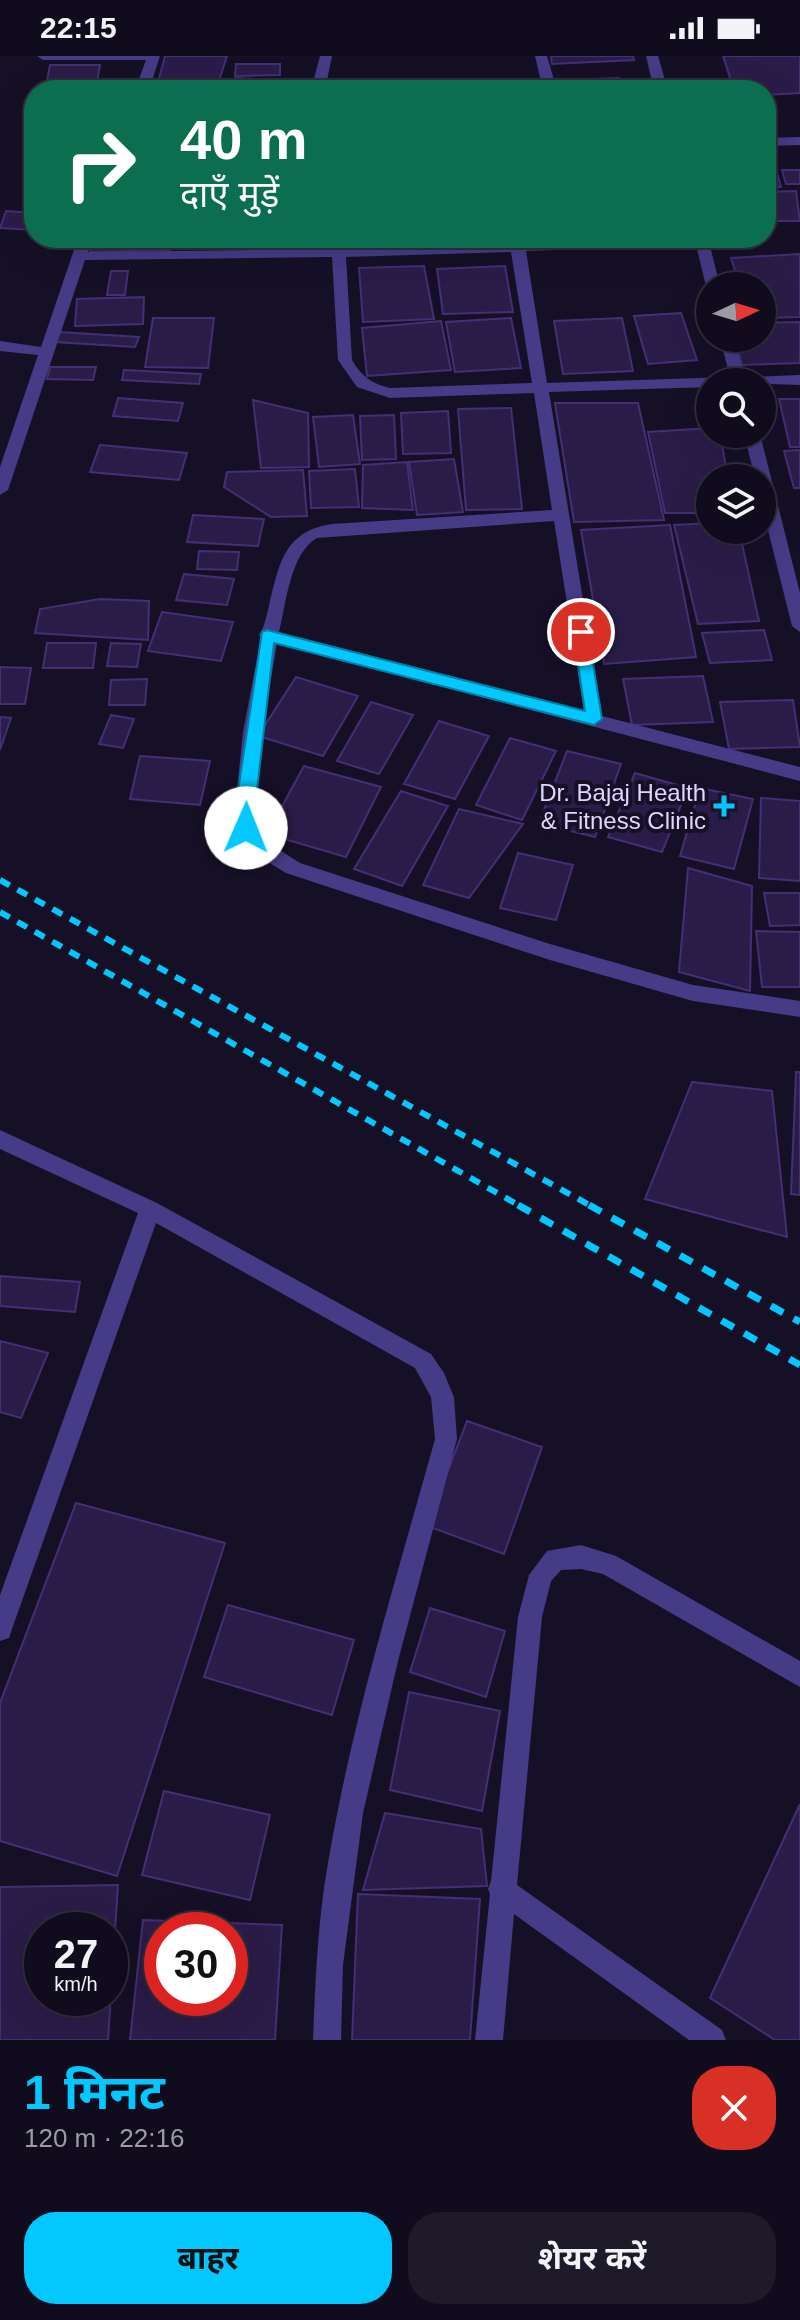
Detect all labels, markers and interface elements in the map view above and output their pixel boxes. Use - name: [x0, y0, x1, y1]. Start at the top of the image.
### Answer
- text: 22:15: [40, 11, 117, 44]
- text: 40 m: [180, 108, 308, 171]
- icon: right: [48, 112, 152, 216]
- text: दाएँ मुड़ें: [180, 174, 279, 215]
- north arrow: [696, 272, 776, 352]
- map controls: [696, 272, 776, 544]
- button: search: [696, 368, 776, 448]
- button: layers: [696, 464, 776, 544]
- pin: [547, 598, 615, 666]
- icon: arrive: [559, 610, 603, 654]
- place label: Dr. Bajaj Health & Fitness Clinic: [539, 779, 706, 834]
- position arrow: [204, 786, 288, 870]
- marker: Dr. Bajaj Health & Fitness Clinic: [713, 795, 735, 817]
- speed limit sign: 30: [144, 1912, 248, 2016]
- text: 27: [54, 1932, 98, 1976]
- text: km/h: [54, 1973, 98, 1995]
- text: 1 मिनट: [24, 2066, 165, 2119]
- button: close: [692, 2066, 776, 2150]
- text: 120 m · 22:16: [24, 2123, 184, 2153]
- button: बाहर: [24, 2212, 392, 2304]
- button: शेयर करें: [408, 2212, 776, 2304]

